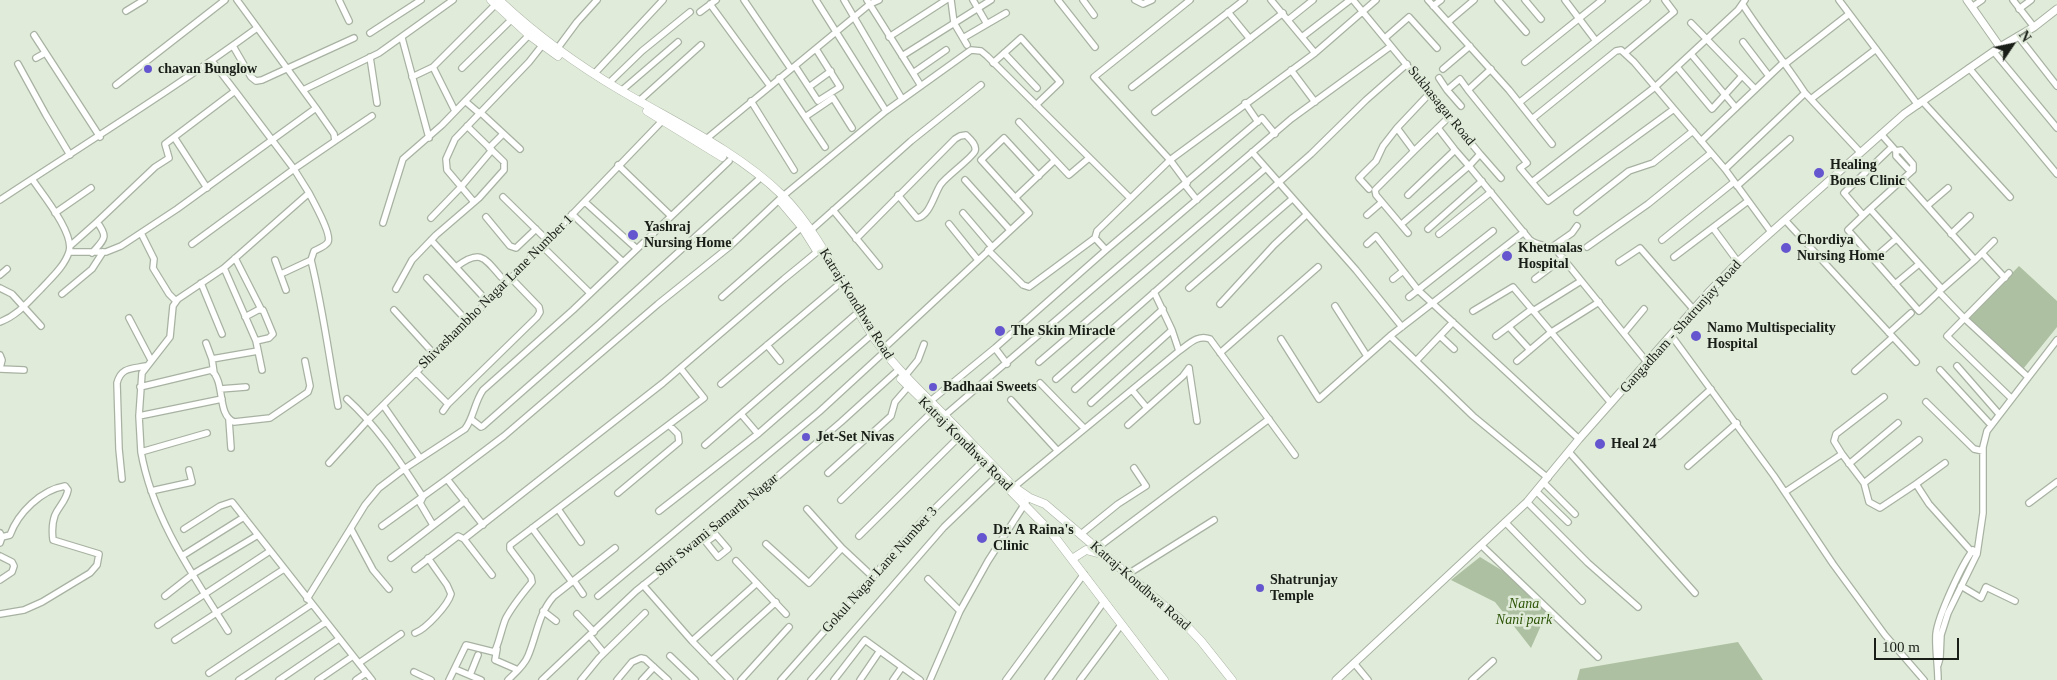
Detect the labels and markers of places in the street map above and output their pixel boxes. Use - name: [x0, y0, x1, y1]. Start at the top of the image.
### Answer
- place label: chavan Bunglow: [158, 61, 261, 77]
- marker: chavan Bunglow: [142, 63, 154, 75]
- place label: Healing Bones Clinic: [1830, 157, 1908, 190]
- marker: Healing Bones Clinic: [1812, 166, 1826, 180]
- place label: Yashraj Nursing Home: [644, 219, 735, 252]
- marker: Yashraj Nursing Home: [626, 228, 640, 242]
- place label: Chordiya Nursing Home: [1797, 232, 1888, 264]
- place label: Khetmalas Hospital: [1518, 240, 1585, 272]
- marker: Chordiya Nursing Home: [1779, 241, 1793, 255]
- marker: Khetmalas Hospital: [1500, 249, 1514, 263]
- place label: Namo Multispeciality Hospital: [1707, 320, 1841, 352]
- place label: The Skin Miracle: [1011, 323, 1117, 339]
- marker: The Skin Miracle: [993, 324, 1007, 338]
- marker: Namo Multispeciality Hospital: [1689, 329, 1703, 343]
- place label: Badhaai Sweets: [943, 379, 1043, 395]
- marker: Badhaai Sweets: [927, 381, 939, 393]
- place label: Jet-Set Nivas: [816, 429, 901, 445]
- marker: Jet-Set Nivas: [800, 431, 812, 443]
- place label: Heal 24: [1611, 436, 1659, 452]
- marker: Heal 24: [1593, 437, 1607, 451]
- place label: Dr. A Raina's Clinic: [993, 522, 1071, 554]
- marker: Dr. A Raina's Clinic: [975, 531, 989, 545]
- place label: Shatrunjay Temple: [1270, 572, 1338, 604]
- marker: Shatrunjay Temple: [1254, 582, 1266, 594]

